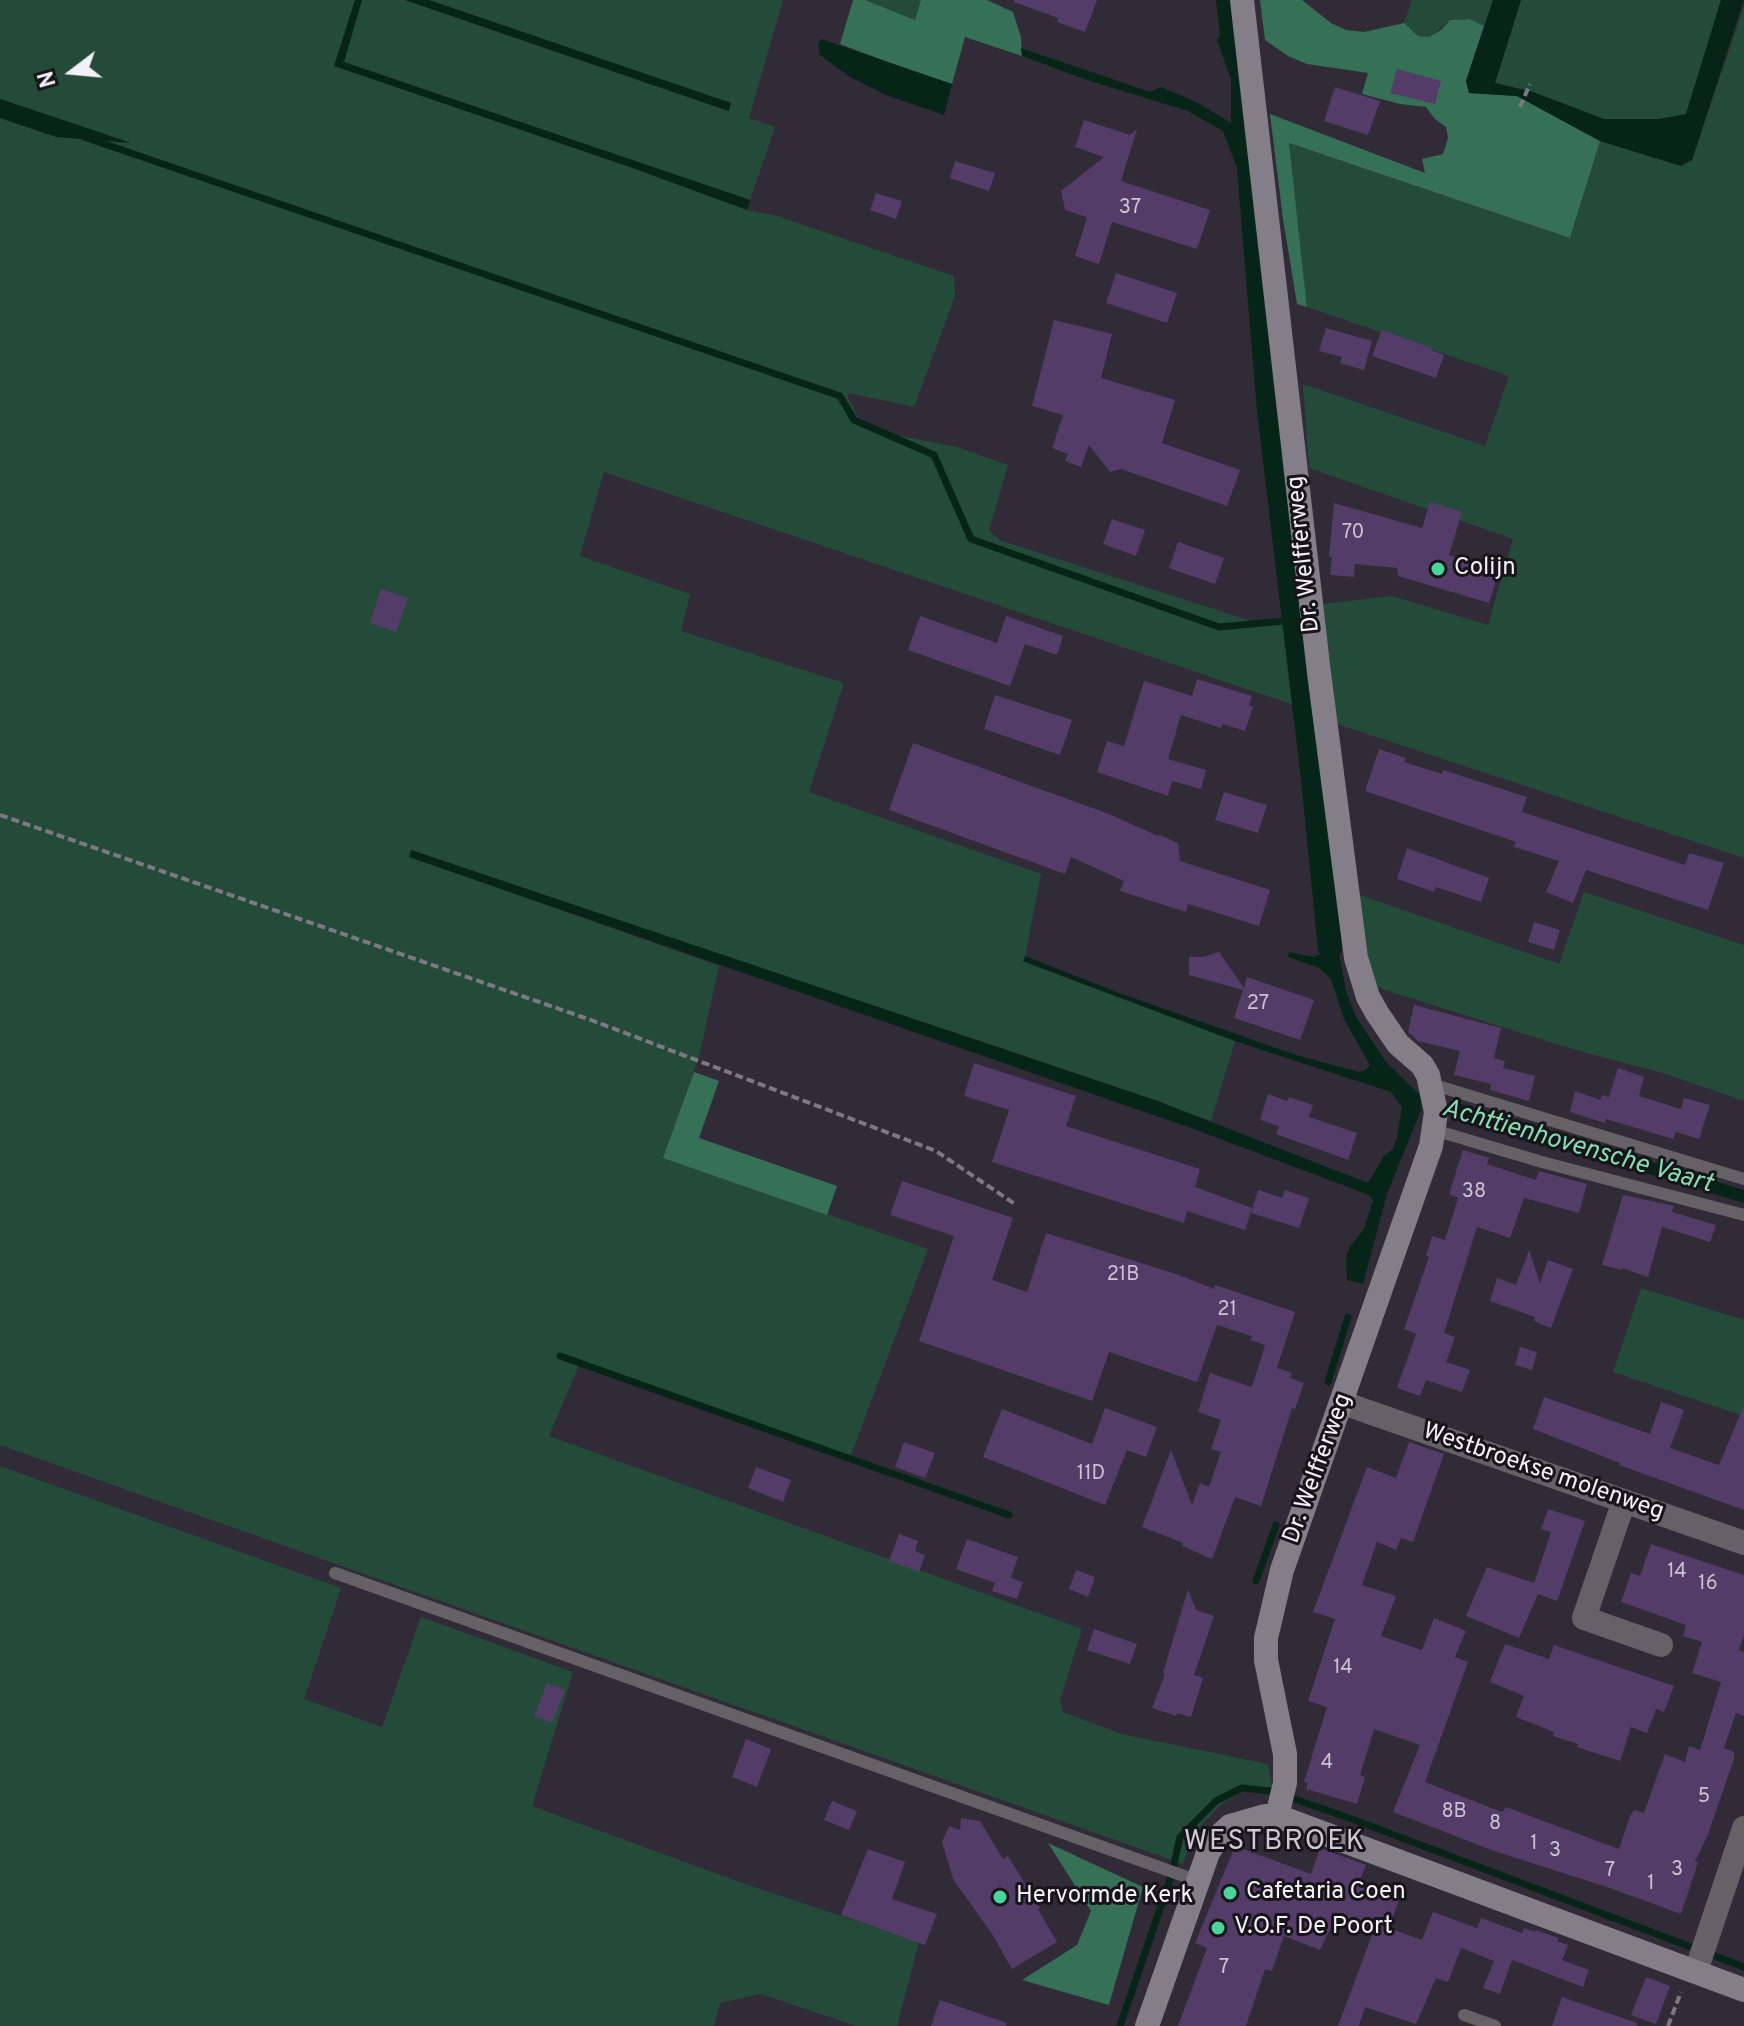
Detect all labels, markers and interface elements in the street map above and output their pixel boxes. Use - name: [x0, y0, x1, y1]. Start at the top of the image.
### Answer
- north arrow: [32, 32, 112, 112]
- text: N: [33, 67, 64, 90]
- house number: 37: [1119, 197, 1141, 221]
- street label: Dr. Welfferweg: [1282, 474, 1328, 634]
- house number: 70: [1342, 522, 1364, 546]
- place label: Colijn: [1454, 555, 1516, 583]
- marker: Colijn: [1429, 560, 1447, 578]
- house number: 27: [1247, 993, 1269, 1017]
- water label: Achttienhovensche Vaart: [1438, 1094, 1716, 1202]
- house number: 38: [1462, 1181, 1486, 1205]
- house number: 21B: [1107, 1264, 1139, 1288]
- house number: 21: [1217, 1299, 1237, 1323]
- street label: Dr. Welfferweg: [1279, 1390, 1359, 1548]
- street label: Westbroekse molenweg: [1419, 1418, 1667, 1528]
- house number: 11D: [1077, 1463, 1105, 1487]
- house number: 14: [1667, 1561, 1687, 1585]
- house number: 16: [1698, 1573, 1718, 1597]
- house number: 14: [1333, 1657, 1353, 1681]
- house number: 4: [1321, 1752, 1333, 1776]
- house number: 5: [1698, 1786, 1710, 1810]
- house number: 8B: [1441, 1801, 1467, 1825]
- house number: 8: [1489, 1813, 1501, 1837]
- district label: WESTBROEK: [1184, 1826, 1366, 1860]
- house number: 1: [1530, 1833, 1538, 1857]
- house number: 3: [1549, 1840, 1561, 1864]
- house number: 3: [1671, 1859, 1683, 1883]
- house number: 7: [1605, 1860, 1615, 1884]
- house number: 1: [1647, 1873, 1655, 1897]
- place label: Cafetaria Coen: [1246, 1879, 1406, 1907]
- place label: Hervormde Kerk: [1016, 1883, 1193, 1911]
- marker: Cafetaria Coen: [1221, 1884, 1239, 1902]
- marker: Hervormde Kerk: [991, 1888, 1009, 1906]
- place label: V.O.F. De Poort: [1234, 1914, 1393, 1942]
- marker: V.O.F. De Poort: [1209, 1919, 1227, 1937]
- house number: 7: [1219, 1957, 1229, 1981]

